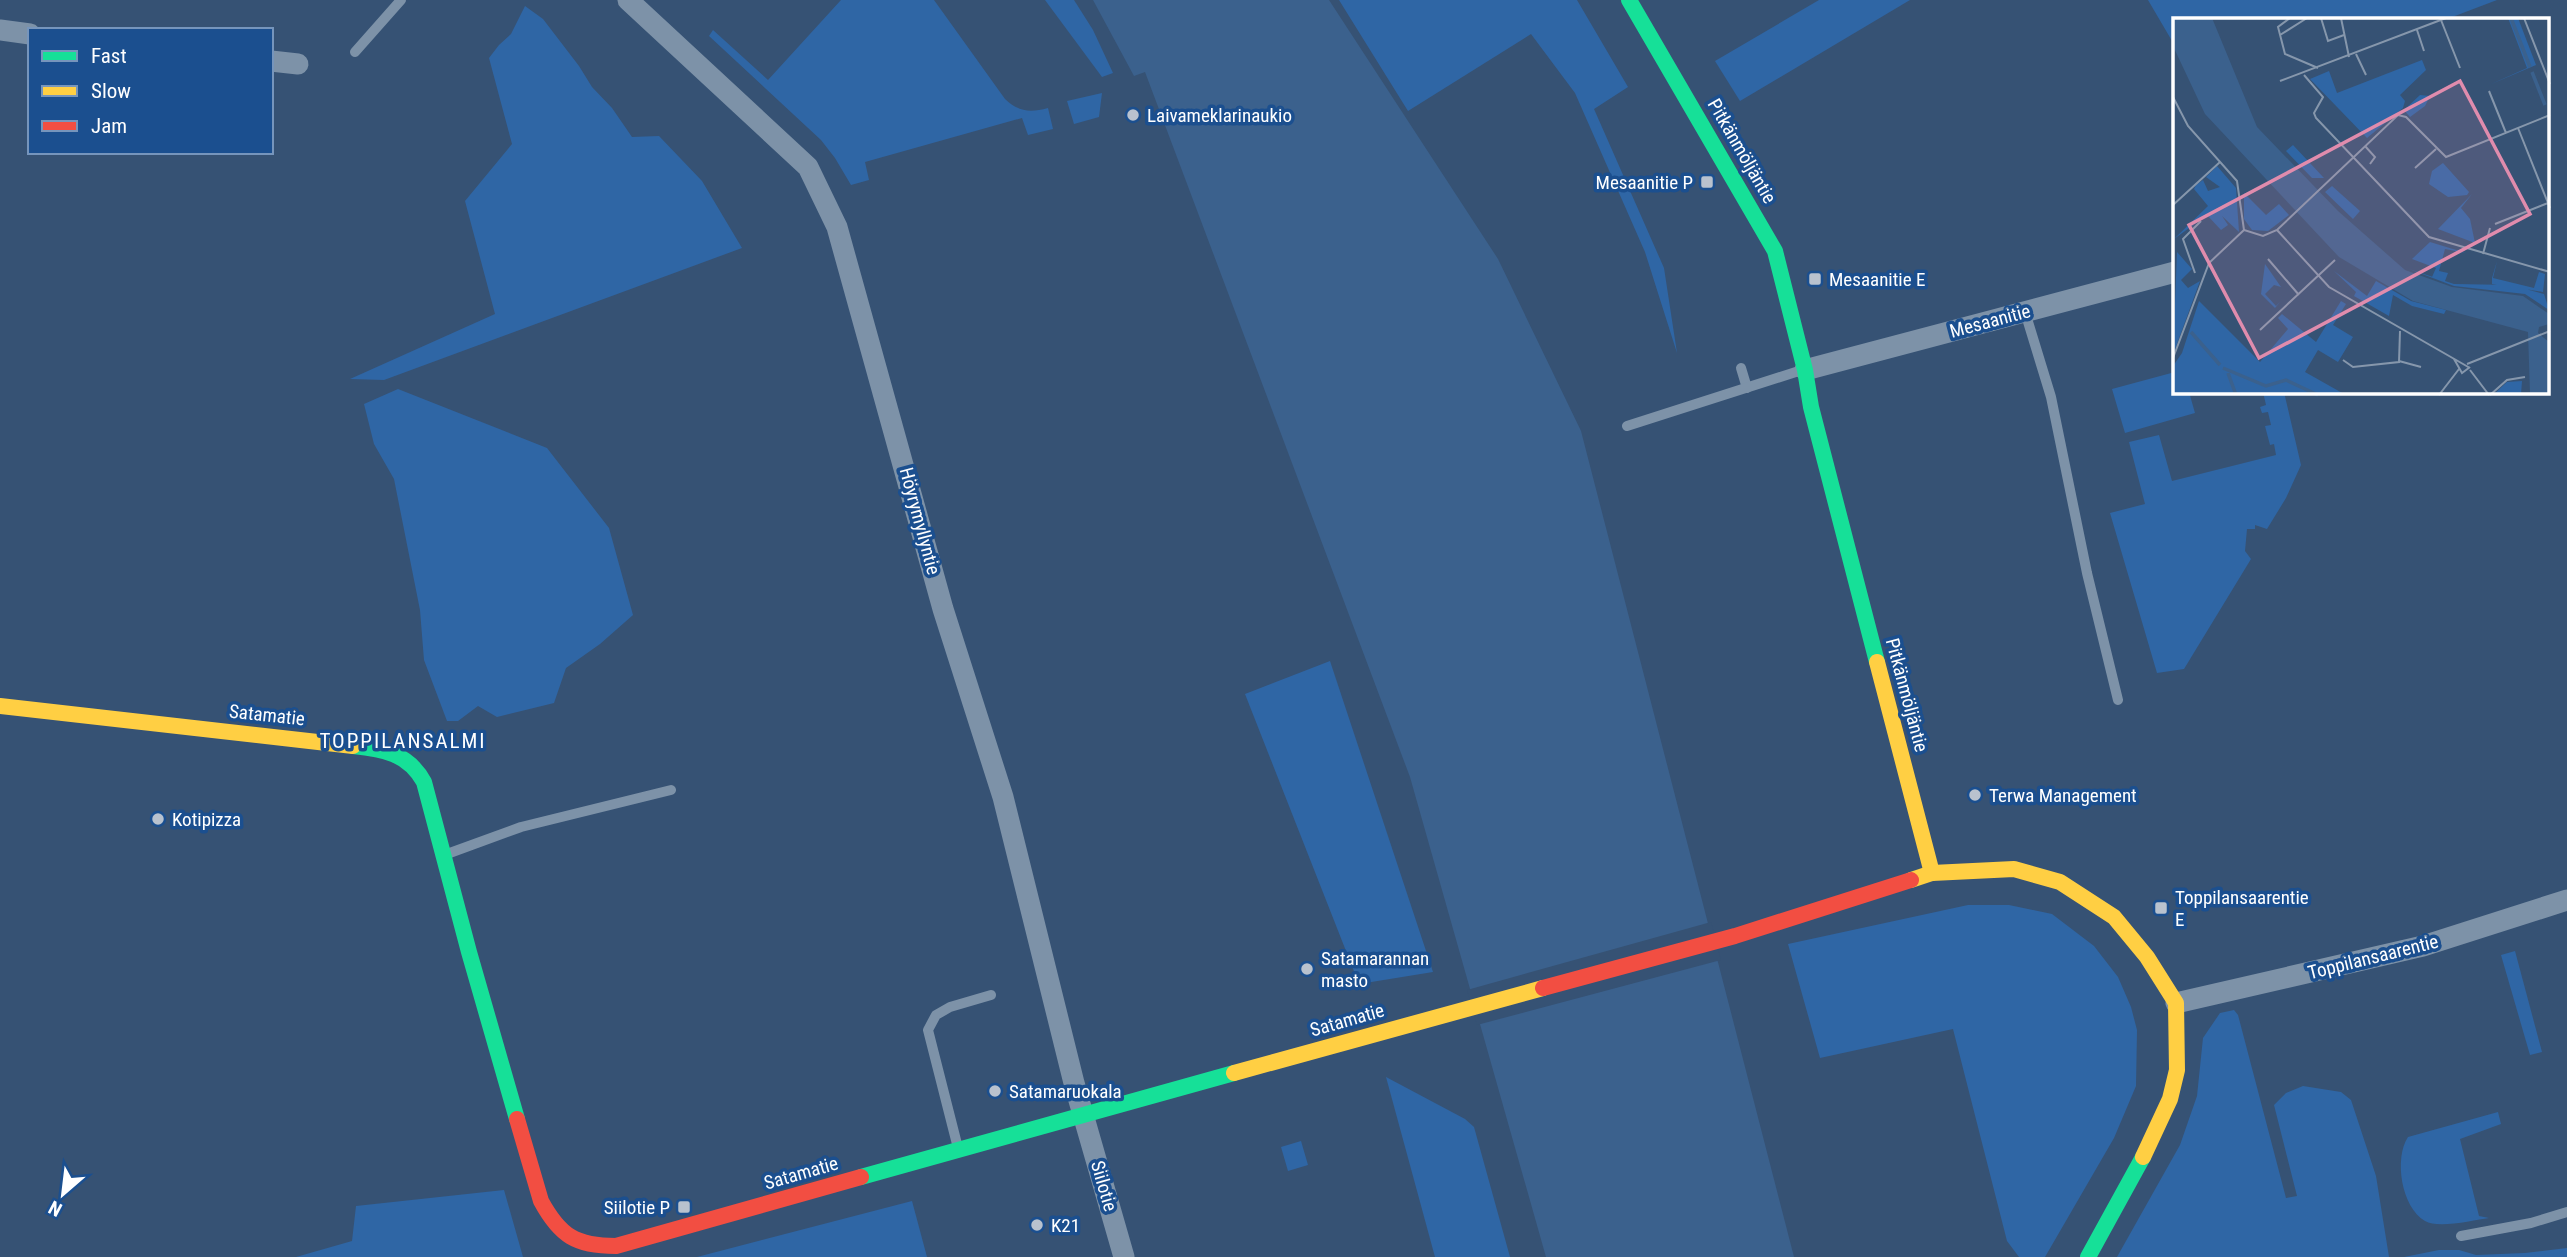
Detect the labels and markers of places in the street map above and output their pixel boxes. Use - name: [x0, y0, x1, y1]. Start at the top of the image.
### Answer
- place label: Laivameklarinaukio: [1147, 104, 1292, 127]
- marker: Laivameklarinaukio: [1125, 107, 1141, 123]
- place label: Mesaanitie P: [1596, 171, 1693, 194]
- marker: Mesaanitie P: [1699, 174, 1715, 190]
- place label: Mesaanitie E: [1829, 268, 1925, 291]
- marker: Mesaanitie E: [1807, 271, 1823, 287]
- place label: Terwa Management: [1989, 784, 2137, 807]
- marker: Terwa Management: [1967, 787, 1983, 803]
- place label: Kotipizza: [172, 808, 241, 831]
- marker: Kotipizza: [150, 811, 166, 827]
- place label: Toppilansaarentie E: [2175, 886, 2309, 931]
- marker: Toppilansaarentie E: [2153, 900, 2169, 916]
- place label: Satamarannan masto: [1321, 947, 1429, 992]
- marker: Satamarannan masto: [1299, 961, 1315, 977]
- place label: Satamaruokala: [1009, 1080, 1122, 1103]
- marker: Satamaruokala: [987, 1083, 1003, 1099]
- place label: Siilotie P: [604, 1196, 670, 1219]
- marker: Siilotie P: [676, 1199, 692, 1215]
- place label: K21: [1051, 1214, 1080, 1237]
- marker: K21: [1029, 1217, 1045, 1233]

